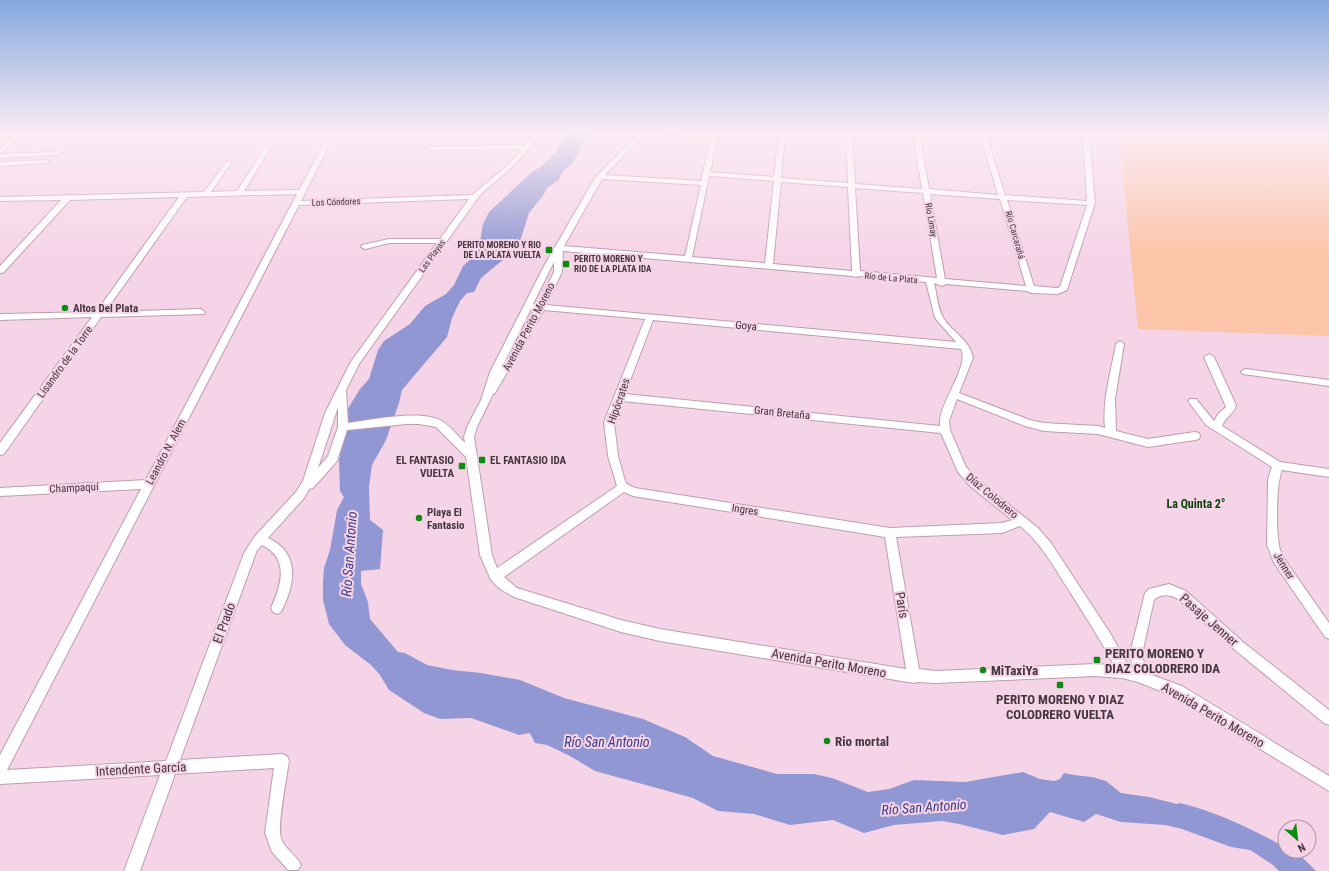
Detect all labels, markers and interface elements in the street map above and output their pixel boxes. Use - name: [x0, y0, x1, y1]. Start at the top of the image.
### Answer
- street label: Los Cóndores: [311, 196, 361, 208]
- street label: Río Limay: [923, 202, 939, 238]
- street label: Río Carcarañá: [1003, 210, 1027, 260]
- street label: Las Playas: [417, 238, 447, 274]
- place label: PERITO MORENO Y RIO DE LA PLATA VUELTA: [457, 240, 542, 260]
- marker: PERITO MORENO Y RIO DE LA PLATA VUELTA: [544, 245, 554, 255]
- place label: PERITO MORENO Y RIO DE LA PLATA IDA: [574, 254, 652, 274]
- marker: PERITO MORENO Y RIO DE LA PLATA IDA: [561, 259, 571, 269]
- street label: Río de La Plata: [864, 271, 918, 285]
- street label: Avenida Perito Moreno: [500, 280, 558, 373]
- place label: Altos Del Plata: [73, 302, 138, 315]
- marker: Altos Del Plata: [60, 303, 70, 313]
- street label: Goya: [735, 319, 757, 333]
- street label: Lisandro de la Torre: [35, 323, 95, 401]
- street label: Hipócrates: [605, 377, 633, 425]
- street label: Gran Bretaña: [753, 404, 811, 422]
- street label: Leandro N. Alem: [143, 417, 189, 487]
- place label: EL FANTASIO VUELTA: [396, 454, 454, 480]
- place label: EL FANTASIO IDA: [490, 454, 567, 467]
- marker: EL FANTASIO IDA: [477, 455, 487, 465]
- marker: EL FANTASIO VUELTA: [457, 461, 467, 471]
- street label: Díaz Colodrero: [963, 470, 1021, 522]
- street label: Champaquí: [49, 480, 99, 496]
- district label: La Quinta 2°: [1166, 497, 1226, 511]
- street label: Ingres: [731, 501, 759, 519]
- place label: Playa El Fantasio: [427, 506, 465, 532]
- water label: Río San Antonio: [338, 511, 360, 597]
- marker: Playa El Fantasio: [414, 513, 424, 523]
- street label: Jenner: [1271, 550, 1298, 583]
- street label: París: [892, 591, 912, 619]
- street label: Pasaje Jenner: [1177, 591, 1241, 649]
- street label: El Prado: [210, 600, 238, 646]
- street label: Avenida Perito Moreno: [770, 646, 888, 680]
- place label: PERITO MORENO Y DIAZ COLODRERO IDA: [1105, 646, 1220, 676]
- marker: PERITO MORENO Y DIAZ COLODRERO IDA: [1092, 655, 1102, 665]
- place label: MiTaxiYa: [991, 663, 1038, 678]
- marker: MiTaxiYa: [978, 665, 988, 675]
- street label: Avenida Perito Moreno: [1159, 679, 1267, 751]
- marker: PERITO MORENO Y DIAZ COLODRERO VUELTA: [1055, 680, 1065, 690]
- place label: PERITO MORENO Y DIAZ COLODRERO VUELTA: [996, 692, 1124, 722]
- water label: Río San Antonio: [564, 734, 650, 750]
- place label: Rio mortal: [835, 734, 889, 749]
- marker: Rio mortal: [822, 736, 832, 746]
- street label: Intendente García: [95, 759, 187, 779]
- water label: Río San Antonio: [881, 796, 967, 818]
- north arrow: [1277, 819, 1317, 859]
- text: N: [1295, 840, 1307, 855]

